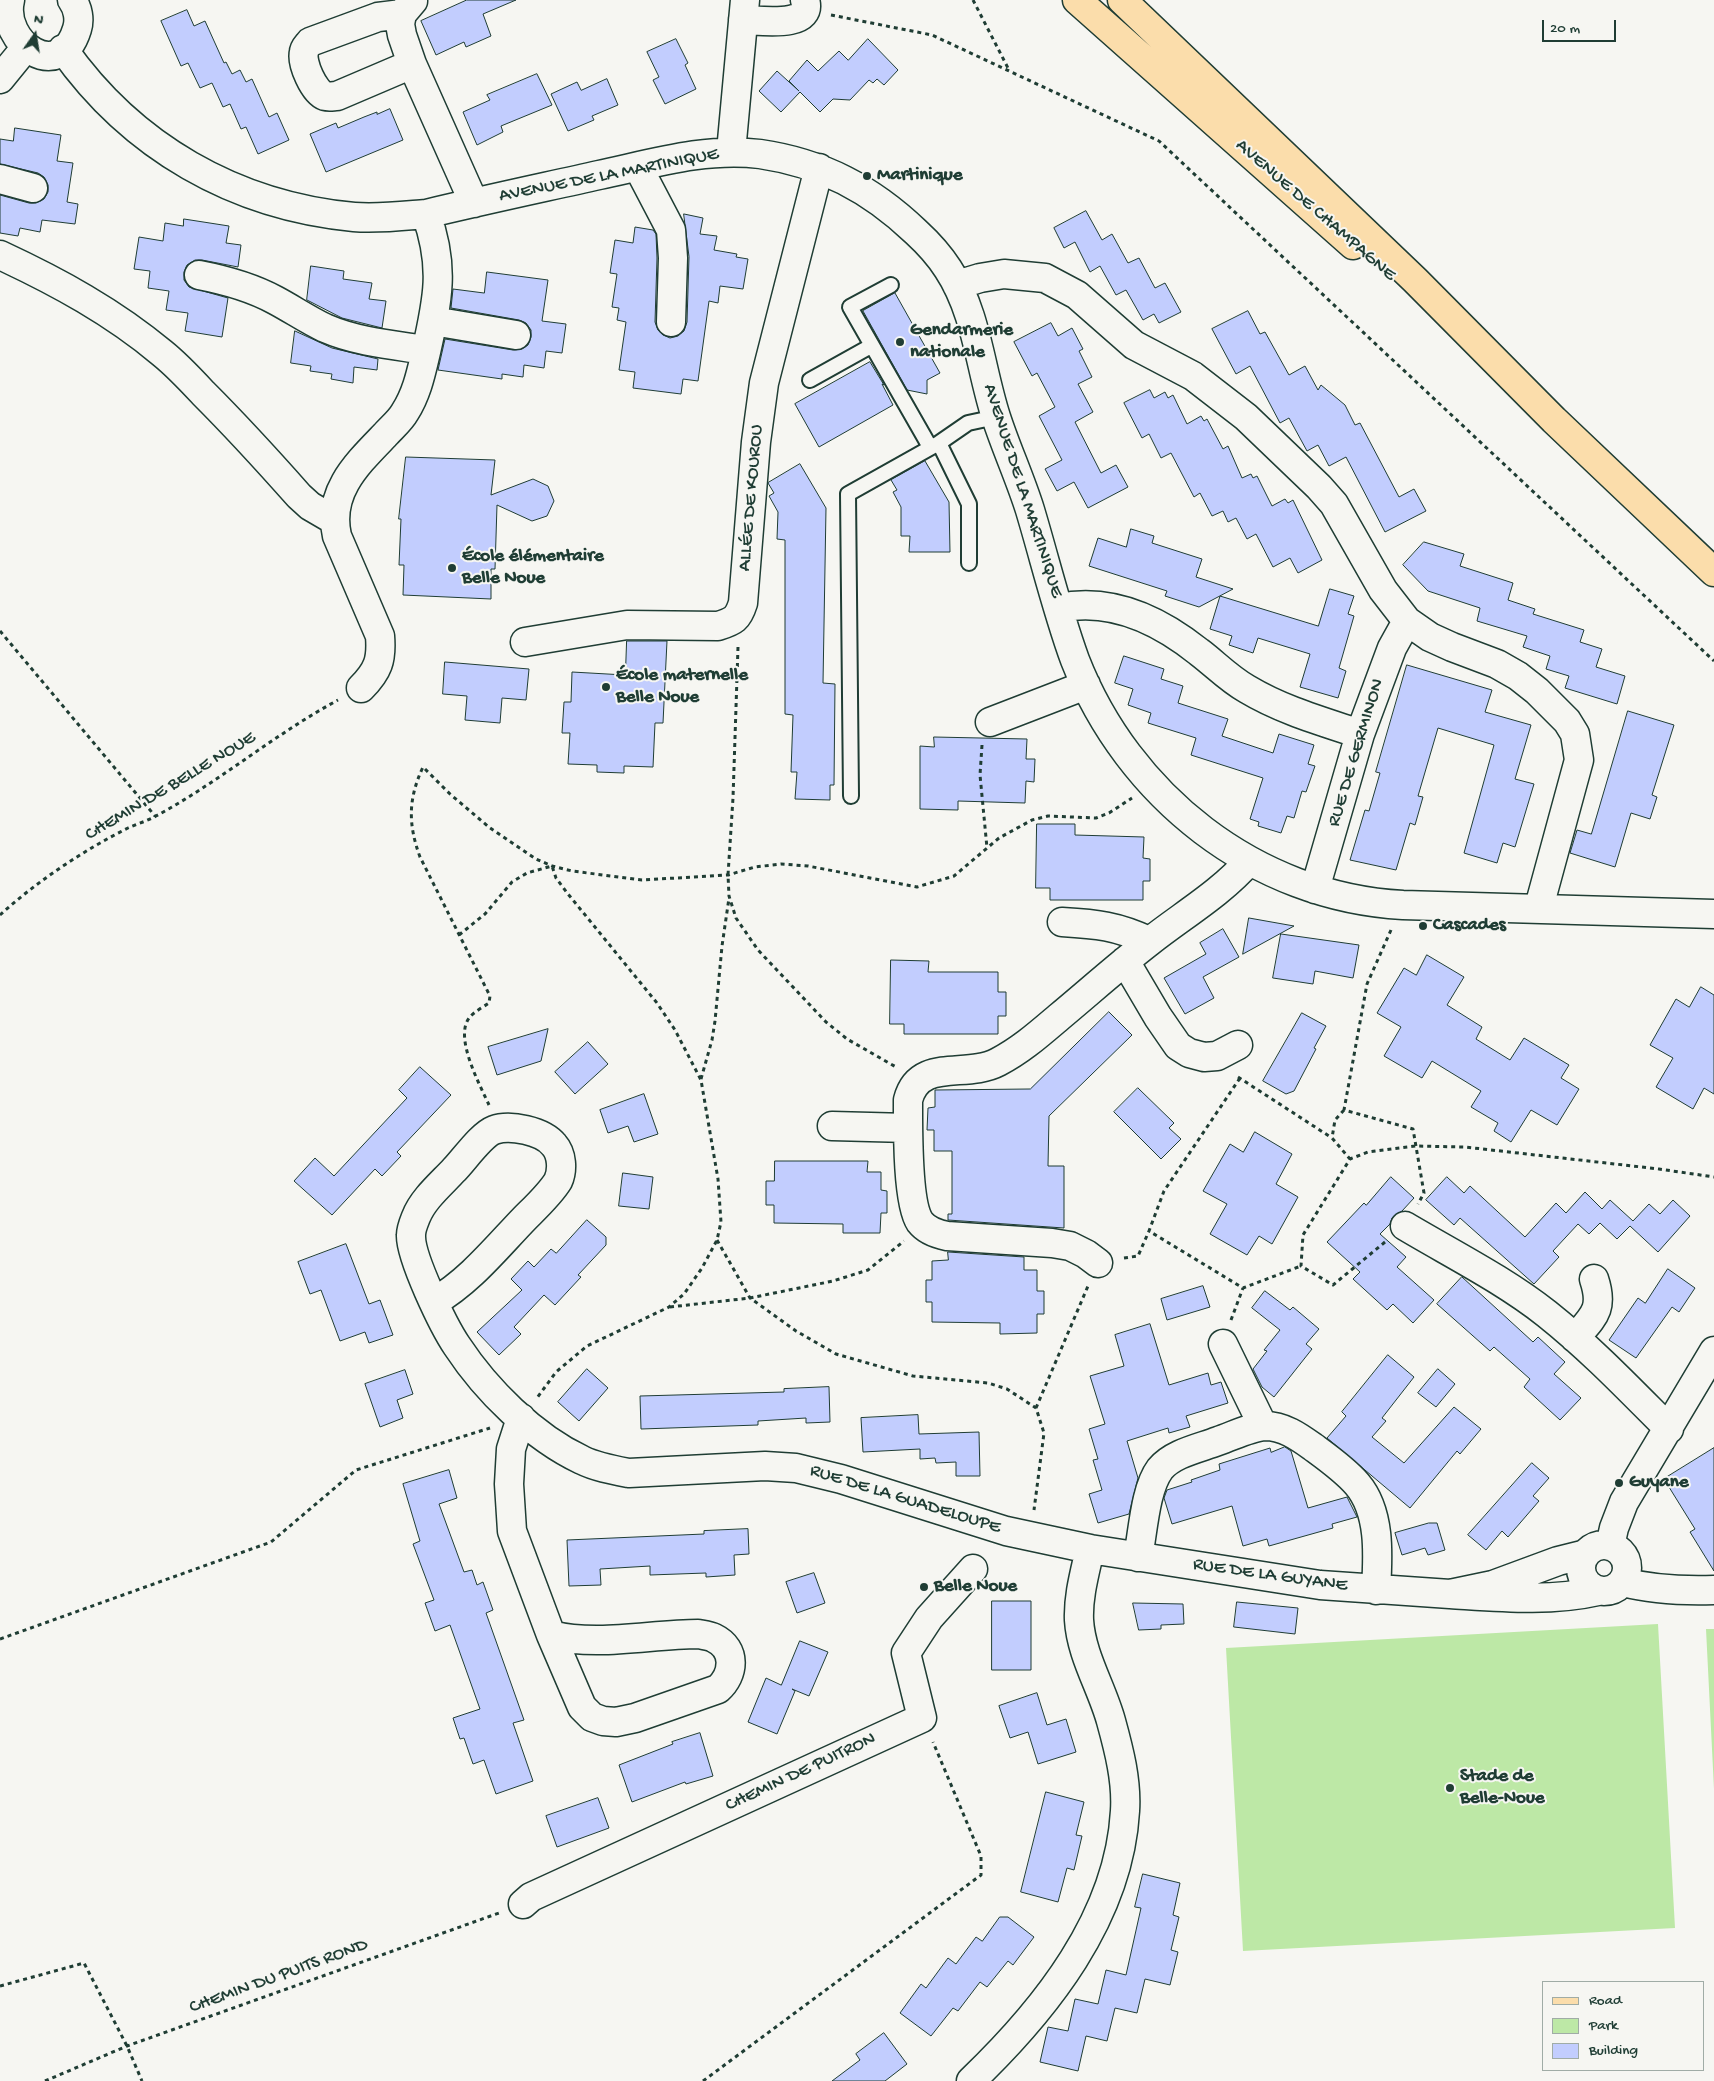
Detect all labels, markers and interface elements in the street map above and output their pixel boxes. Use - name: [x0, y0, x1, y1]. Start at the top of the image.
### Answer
- north arrow: [10, 10, 60, 60]
- scale bar: [1544, 10, 1618, 42]
- text: N: [32, 11, 45, 29]
- text: 20 m: [1550, 20, 1580, 38]
- street label: AVENUE DE CHAMPAGNE: [1230, 135, 1400, 287]
- street label: AVENUE DE LA MARTINIQUE: [497, 143, 721, 209]
- place label: Martinique: [877, 165, 963, 187]
- marker: Martinique: [861, 170, 873, 182]
- place label: Gendarmerie nationale: [910, 320, 1013, 364]
- marker: Gendarmerie nationale: [894, 336, 906, 348]
- street label: AVENUE DE LA MARTINIQUE: [977, 381, 1067, 601]
- street label: ALLÉE DE KOUROU: [734, 424, 770, 572]
- place label: École élémentaire Belle Noue: [462, 546, 604, 590]
- marker: École élémentaire Belle Noue: [446, 562, 458, 574]
- place label: École maternelle Belle Noue: [616, 665, 748, 709]
- street label: RUE DE GERMINON: [1324, 676, 1390, 830]
- marker: École maternelle Belle Noue: [600, 681, 612, 693]
- street label: CHEMIN DE BELLE NOUE: [82, 727, 260, 847]
- place label: Cascades: [1433, 915, 1506, 937]
- marker: Cascades: [1417, 920, 1429, 932]
- street label: RUE DE LA GUADELOUPE: [807, 1460, 1003, 1540]
- place label: Guyane: [1629, 1472, 1689, 1494]
- marker: Guyane: [1613, 1477, 1625, 1489]
- street label: RUE DE LA GUYANE: [1191, 1554, 1349, 1598]
- place label: Belle Noue: [934, 1576, 1017, 1598]
- marker: Belle Noue: [918, 1581, 930, 1593]
- street label: CHEMIN DE PUITRON: [722, 1728, 880, 1818]
- place label: Stade de Belle-Noue: [1460, 1766, 1545, 1810]
- marker: Stade de Belle-Noue: [1444, 1782, 1456, 1794]
- street label: CHEMIN DU PUITS ROND: [187, 1934, 371, 2020]
- legend: [1542, 1981, 1704, 2071]
- text: Road: [1589, 1992, 1622, 2010]
- text: Park: [1589, 2017, 1618, 2035]
- text: Building: [1589, 2042, 1638, 2060]

